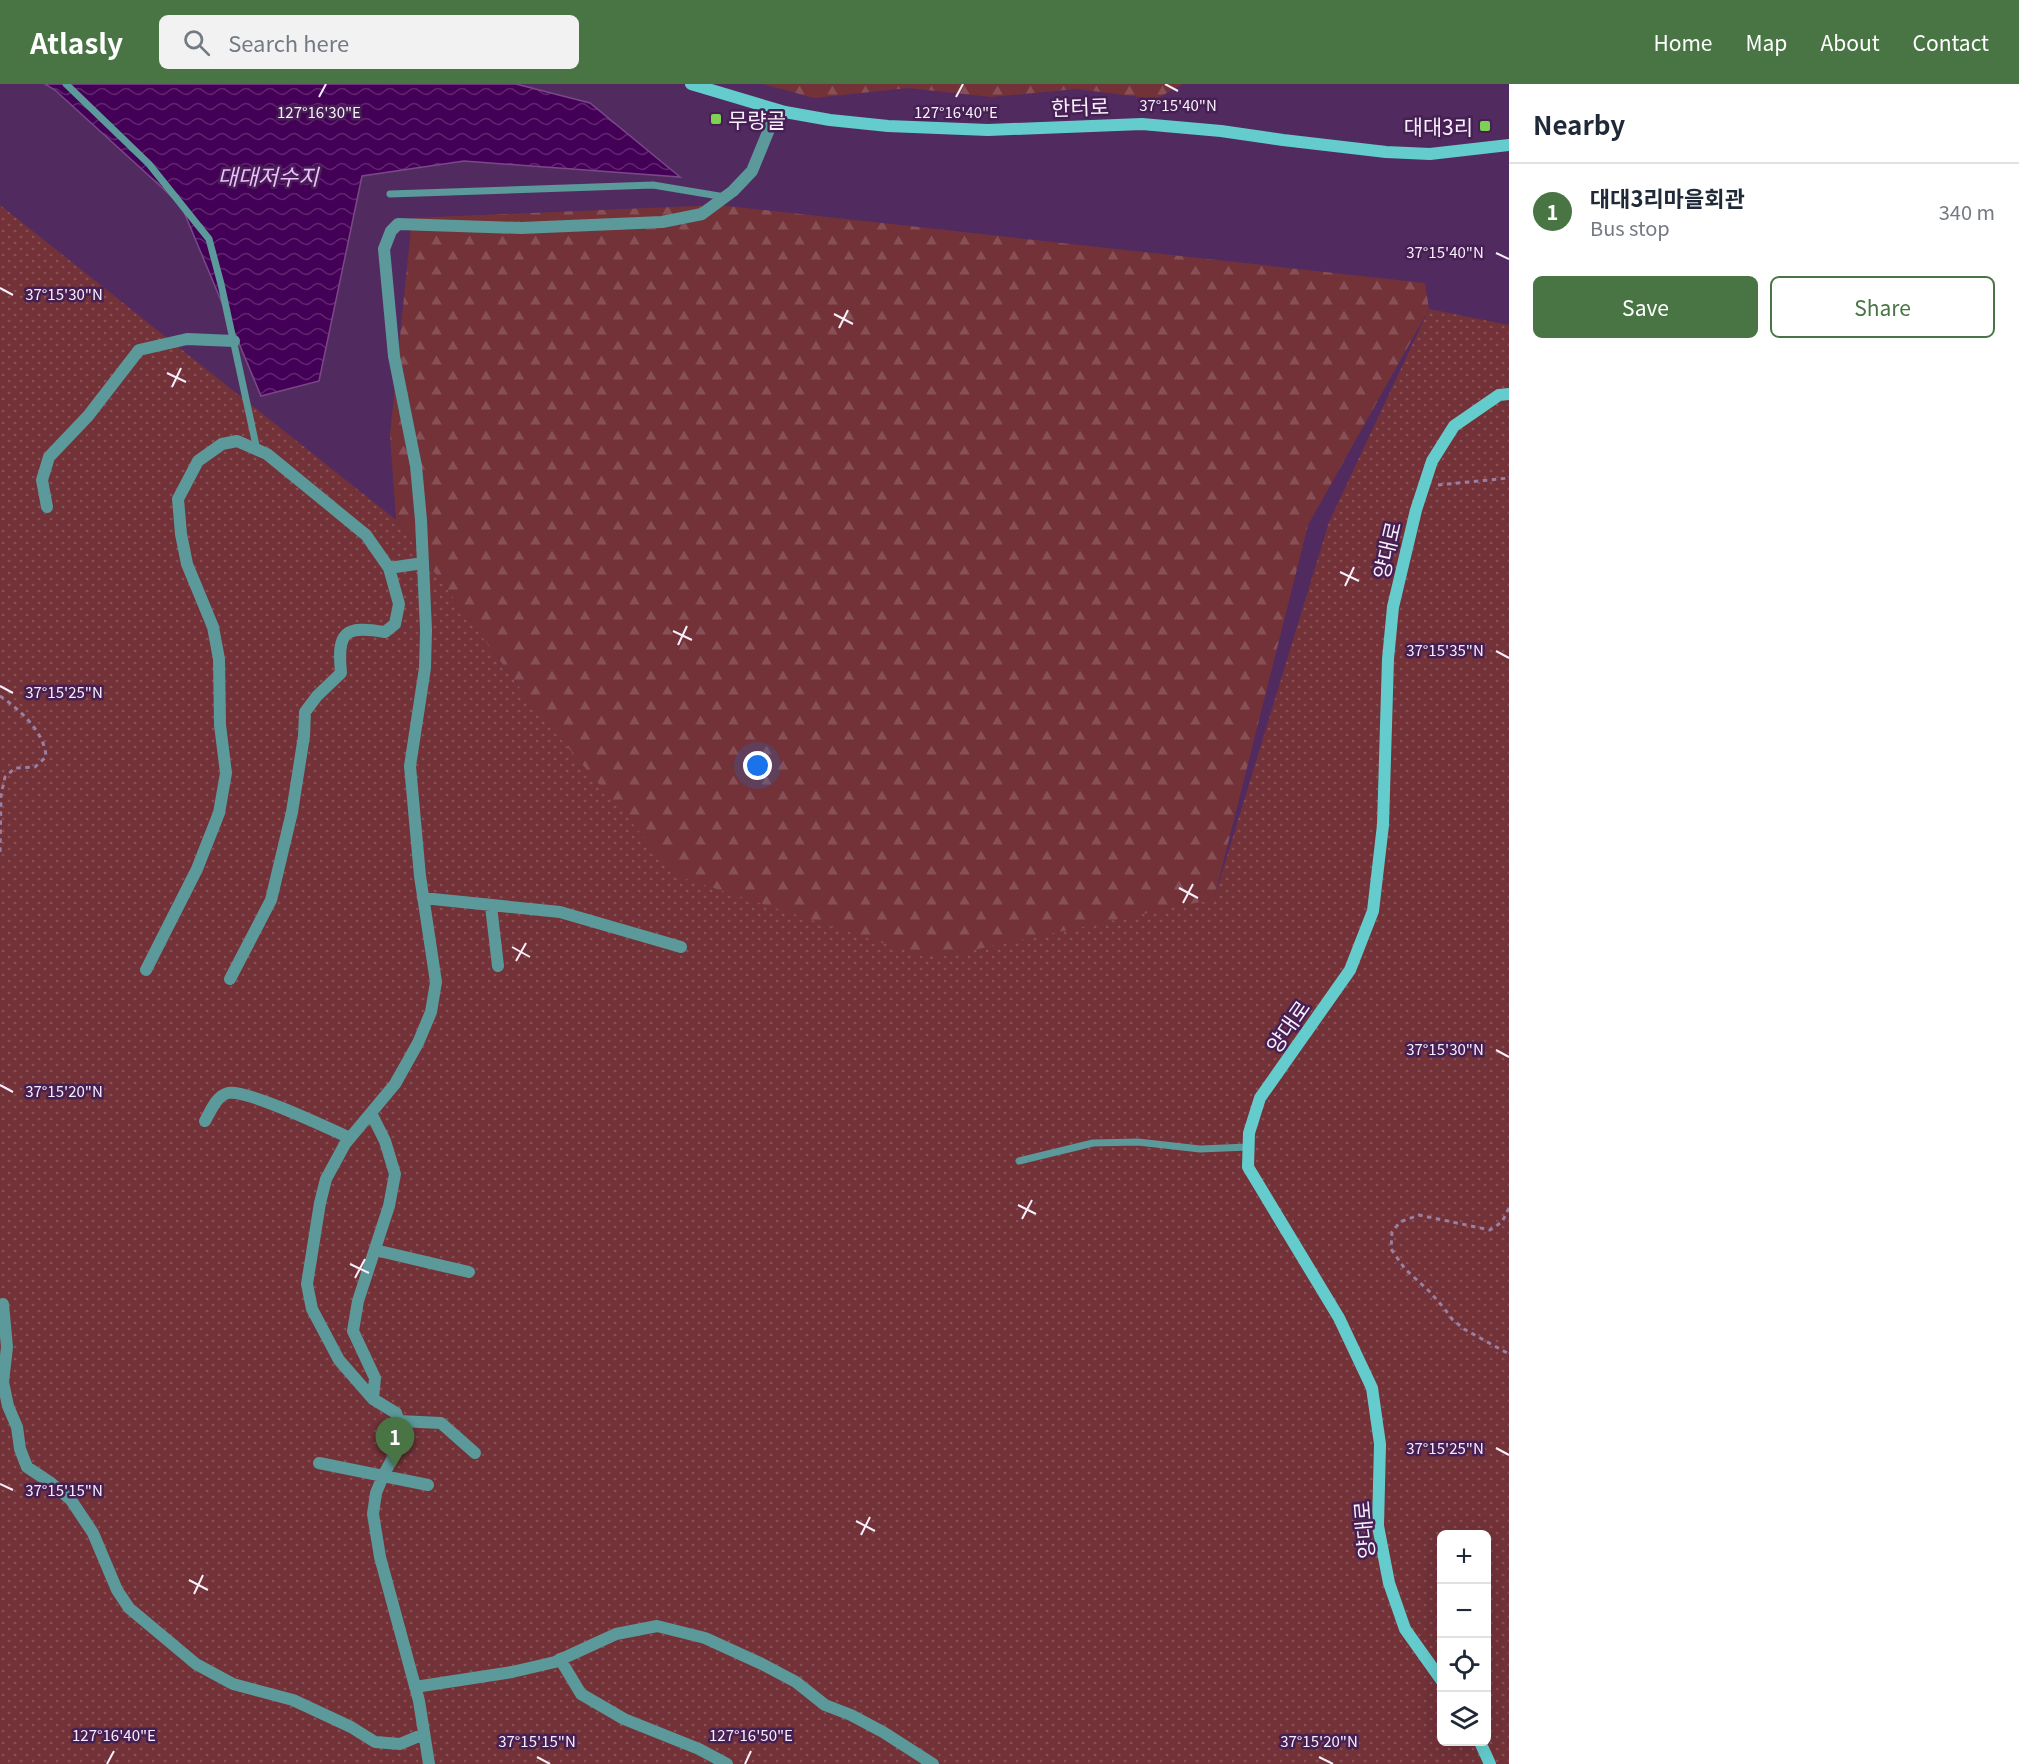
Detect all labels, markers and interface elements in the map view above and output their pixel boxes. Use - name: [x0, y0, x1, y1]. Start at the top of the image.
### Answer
- search box: [159, 15, 579, 69]
- text: Atlasly: [30, 22, 123, 62]
- icon: search: [180, 26, 213, 59]
- text: Search here: [228, 26, 349, 58]
- text: Home: [1653, 27, 1713, 57]
- text: Map: [1746, 27, 1787, 57]
- text: About: [1820, 27, 1880, 57]
- text: Contact: [1913, 27, 1989, 57]
- street label: 한터로: [1051, 90, 1109, 122]
- text: 37°15'40"N: [1139, 94, 1217, 115]
- text: 127°16'30"E: [277, 101, 361, 122]
- text: 127°16'40"E: [914, 101, 998, 122]
- place label: 무량골: [728, 104, 786, 134]
- text: Nearby: [1533, 105, 1625, 142]
- place label: 대대3리: [1403, 111, 1473, 141]
- marker: 무량골: [709, 112, 723, 126]
- marker: 대대3리: [1478, 119, 1492, 133]
- water label: 대대저수지: [217, 159, 320, 191]
- text: 대대3리마을회관: [1590, 181, 1745, 213]
- text: 1: [1547, 197, 1558, 226]
- text: 340 m: [1939, 197, 1995, 226]
- text: Bus stop: [1590, 213, 1670, 242]
- text: 37°15'40"N: [1406, 241, 1484, 262]
- button: Save: [1533, 276, 1758, 338]
- button: Share: [1770, 276, 1995, 338]
- text: 37°15'30"N: [25, 283, 103, 304]
- street label: 양대로: [1365, 518, 1407, 582]
- text: 37°15'35"N: [1406, 639, 1484, 660]
- text: 37°15'25"N: [25, 681, 103, 702]
- your location: [743, 751, 772, 780]
- street label: 양대로: [1258, 994, 1316, 1058]
- text: 37°15'30"N: [1406, 1038, 1484, 1059]
- text: 37°15'20"N: [25, 1080, 103, 1101]
- pin: 1: [376, 1418, 414, 1467]
- text: 37°15'25"N: [1406, 1437, 1484, 1458]
- text: 37°15'15"N: [25, 1479, 103, 1500]
- street label: 양대로: [1346, 1500, 1380, 1560]
- map controls: [1437, 1530, 1491, 1746]
- button: +: [1437, 1530, 1491, 1584]
- button: −: [1437, 1584, 1491, 1638]
- button: locate: [1437, 1638, 1491, 1692]
- button: layers: [1437, 1692, 1491, 1746]
- text: 127°16'40"E: [72, 1724, 156, 1745]
- text: 127°16'50"E: [709, 1724, 793, 1745]
- text: 37°15'15"N: [498, 1730, 576, 1751]
- text: 37°15'20"N: [1280, 1730, 1358, 1751]

